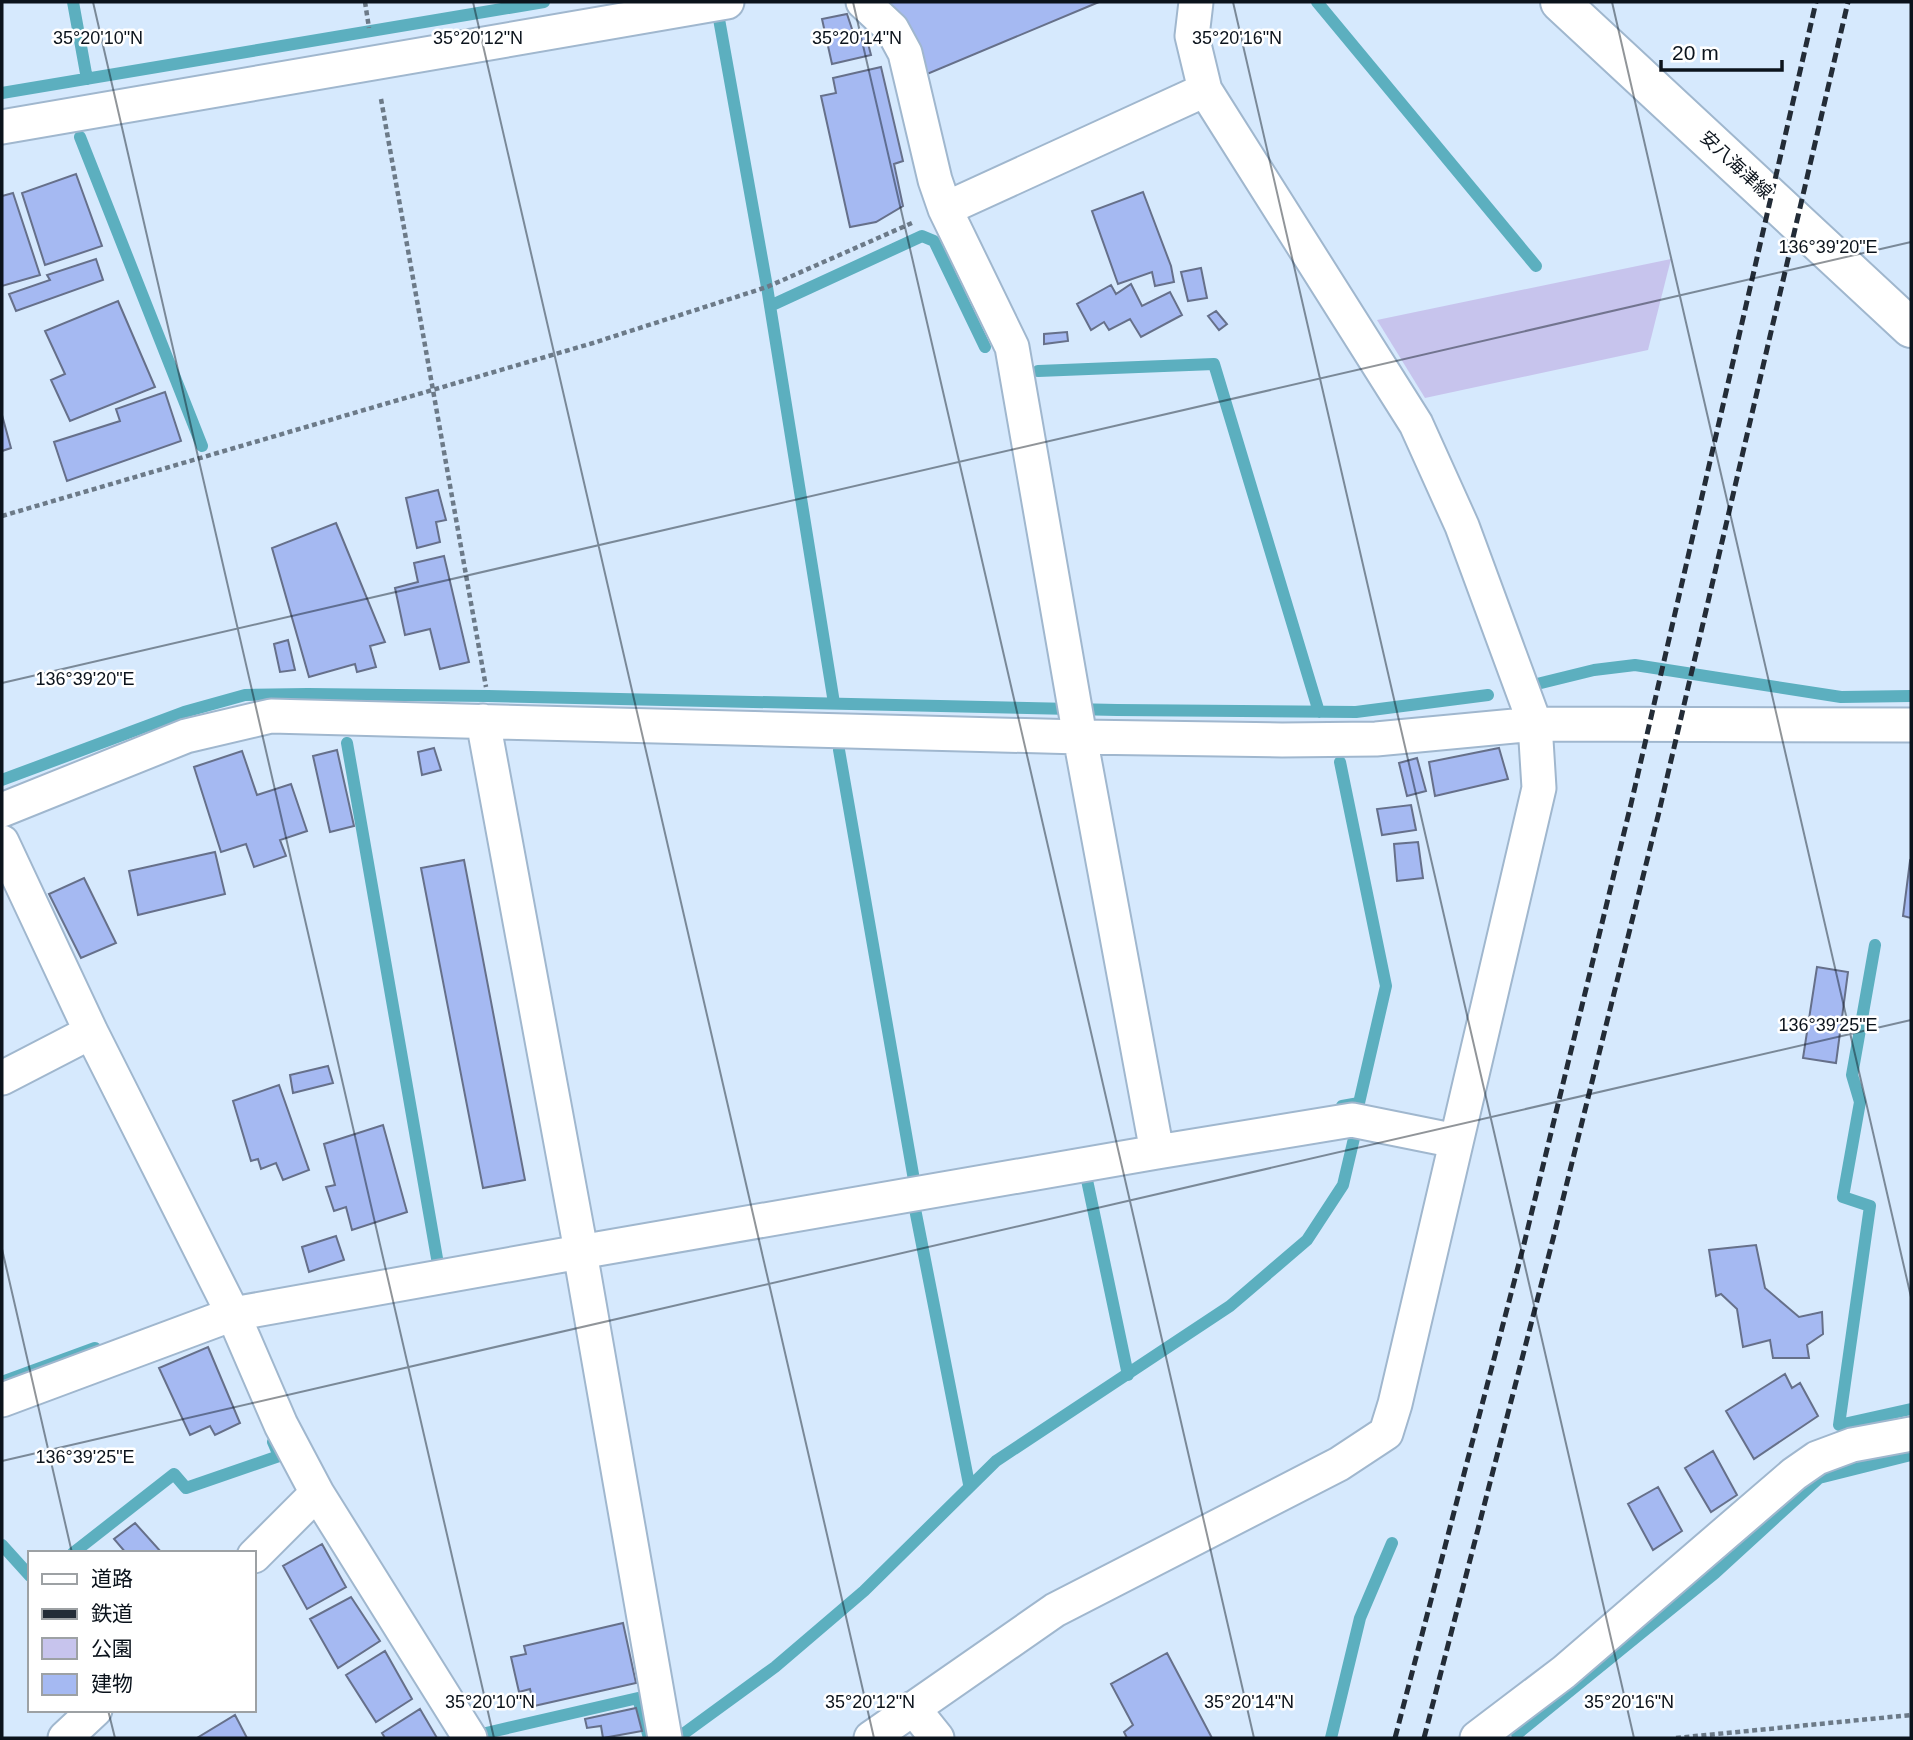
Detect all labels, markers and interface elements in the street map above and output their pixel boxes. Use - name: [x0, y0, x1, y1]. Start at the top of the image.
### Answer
- text: 35°20'10"N: [53, 28, 143, 48]
- text: 35°20'12"N: [433, 28, 523, 48]
- text: 35°20'14"N: [812, 28, 902, 48]
- text: 35°20'16"N: [1192, 28, 1282, 48]
- scale bar: [1661, 28, 1782, 72]
- text: 20 m: [1672, 41, 1719, 64]
- street label: 安八海津線: [1696, 127, 1776, 203]
- text: 136°39'20"E: [1778, 237, 1878, 257]
- text: 136°39'20"E: [35, 669, 135, 689]
- text: 136°39'25"E: [1778, 1015, 1878, 1035]
- text: 136°39'25"E: [35, 1447, 135, 1467]
- legend: [28, 1551, 256, 1712]
- text: 道路: [91, 1567, 133, 1590]
- text: 鉄道: [91, 1602, 133, 1625]
- text: 公園: [91, 1637, 133, 1660]
- text: 建物: [91, 1672, 133, 1695]
- text: 35°20'10"N: [445, 1692, 535, 1712]
- text: 35°20'12"N: [825, 1692, 915, 1712]
- text: 35°20'14"N: [1204, 1692, 1294, 1712]
- text: 35°20'16"N: [1584, 1692, 1674, 1712]

